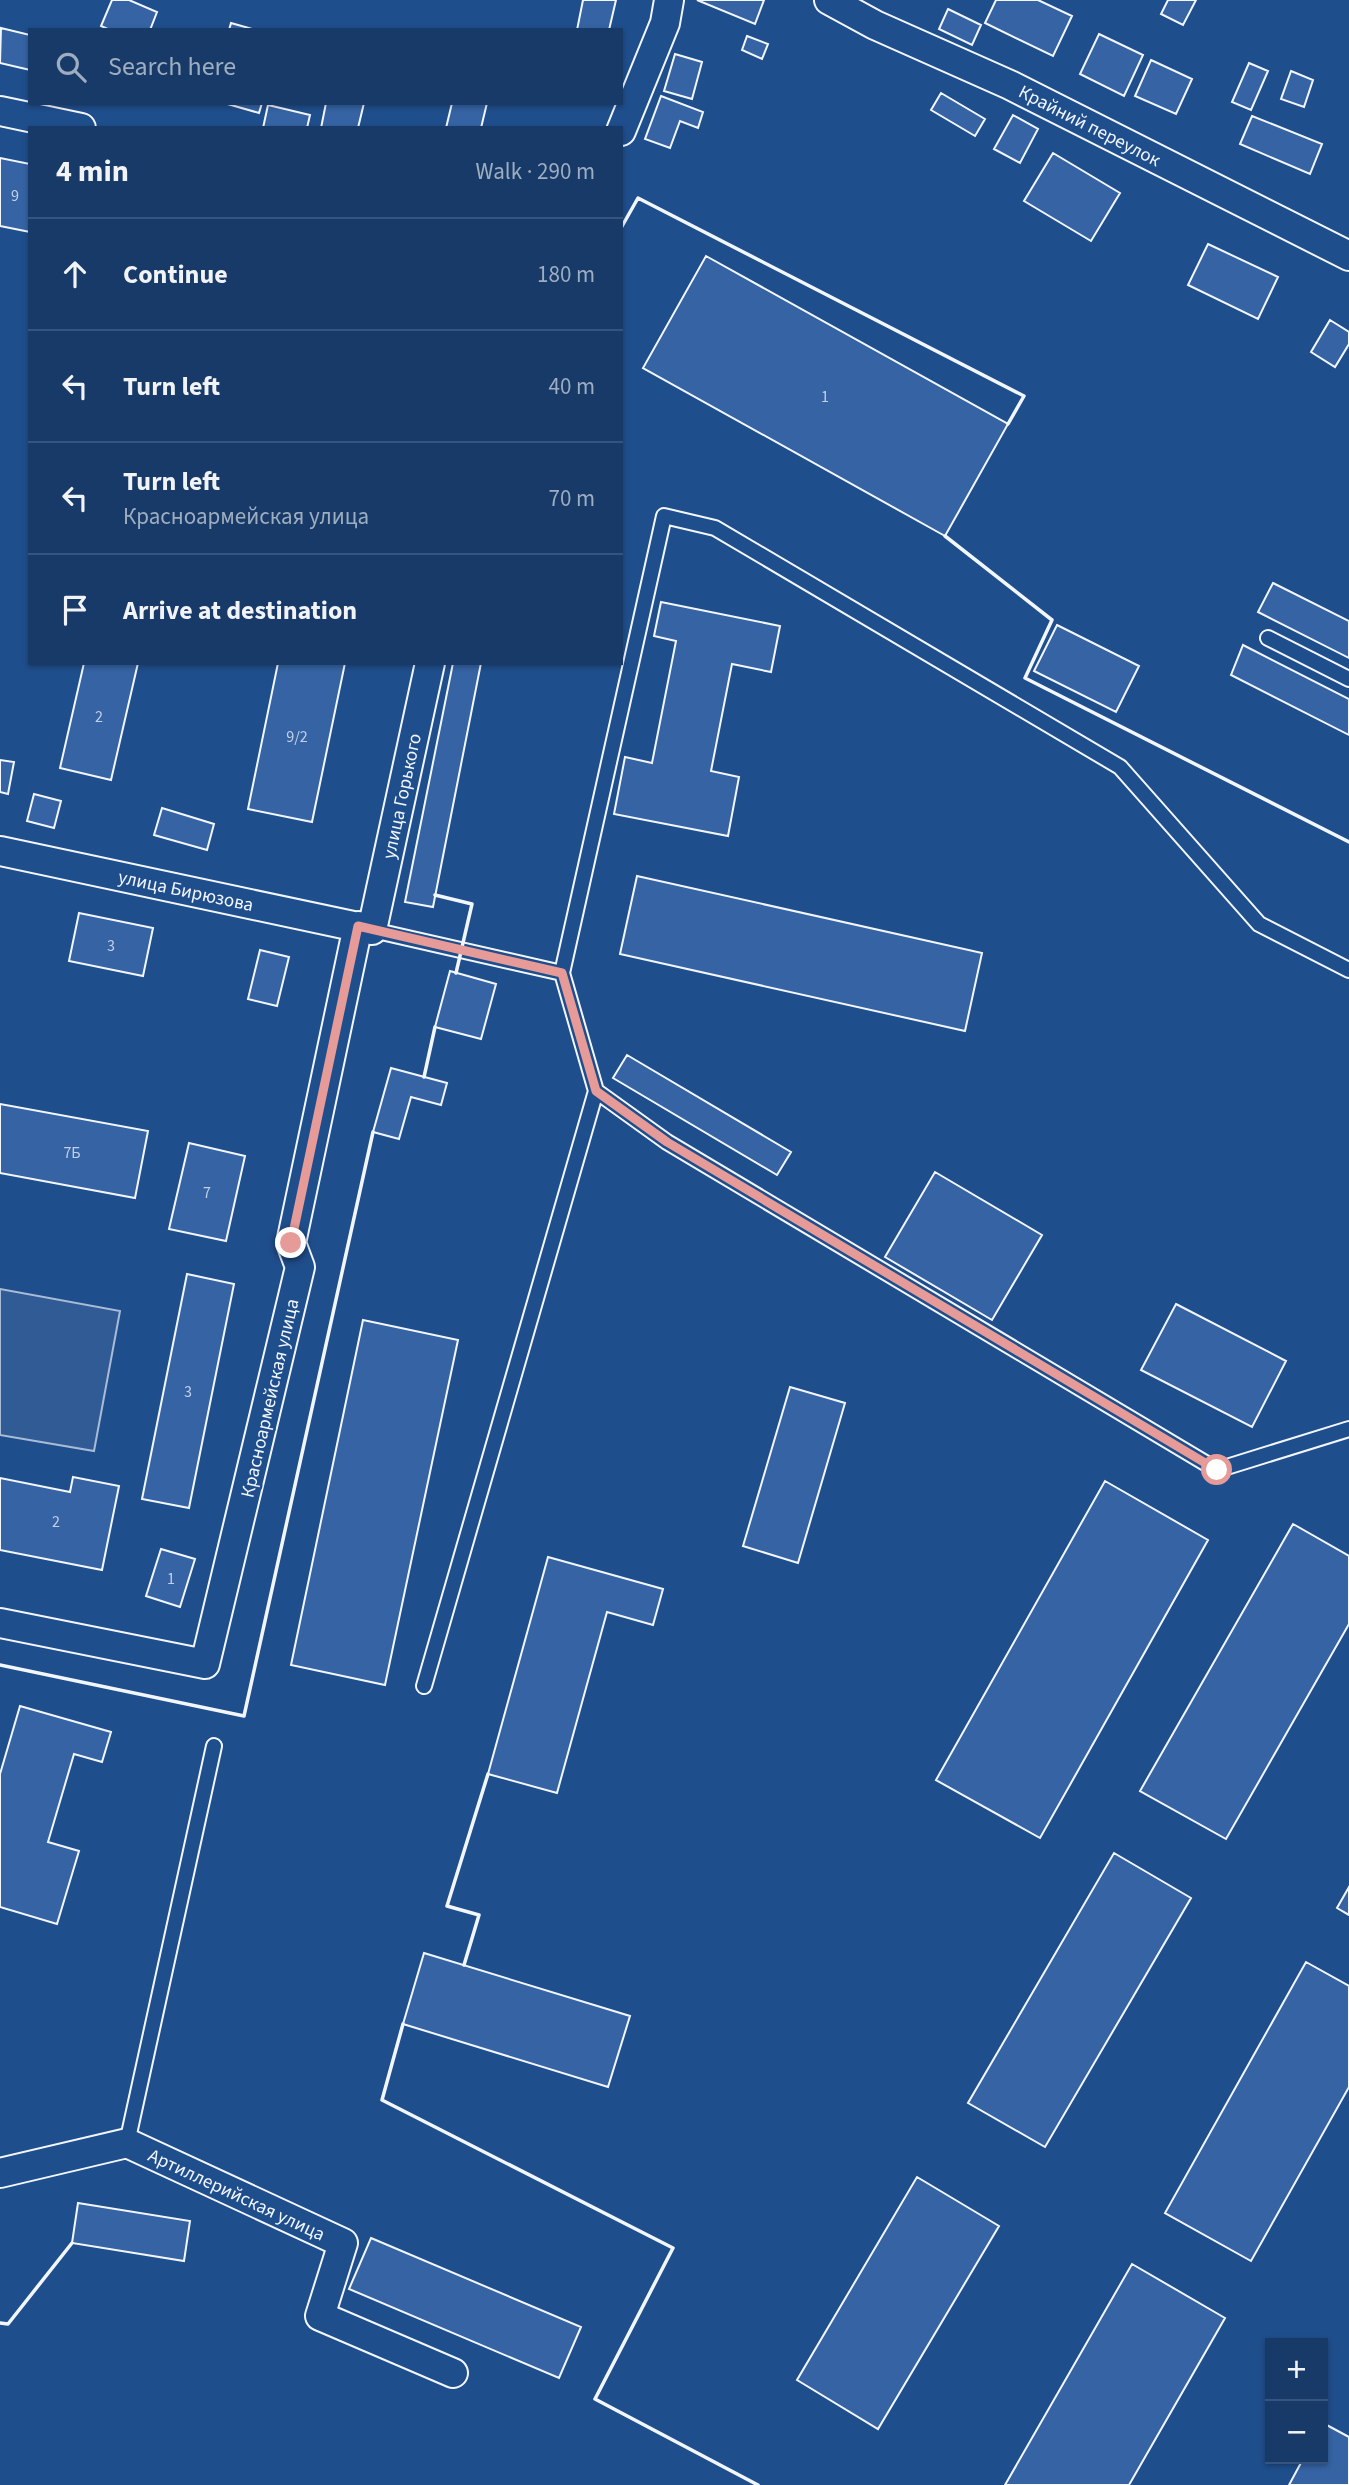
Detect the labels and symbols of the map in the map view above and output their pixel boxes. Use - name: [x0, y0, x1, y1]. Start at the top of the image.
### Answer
- street label: Крайний переулок: [1014, 79, 1166, 174]
- house number: 9: [11, 185, 19, 207]
- house number: 1: [821, 386, 829, 408]
- house number: 2: [95, 706, 103, 728]
- house number: 9/2: [286, 726, 308, 748]
- street label: улица Горького: [376, 731, 429, 862]
- street label: улица Бирюзова: [115, 864, 256, 919]
- house number: 3: [107, 935, 115, 957]
- house number: 7Б: [63, 1142, 81, 1164]
- house number: 7: [203, 1182, 211, 1204]
- route end: [275, 1227, 306, 1258]
- street label: Красноармейская улица: [234, 1296, 306, 1500]
- house number: 3: [184, 1381, 192, 1403]
- route start: [1201, 1454, 1232, 1485]
- house number: 2: [52, 1511, 60, 1533]
- house number: 1: [167, 1568, 175, 1590]
- street label: Артиллерийская улица: [143, 2142, 329, 2248]

